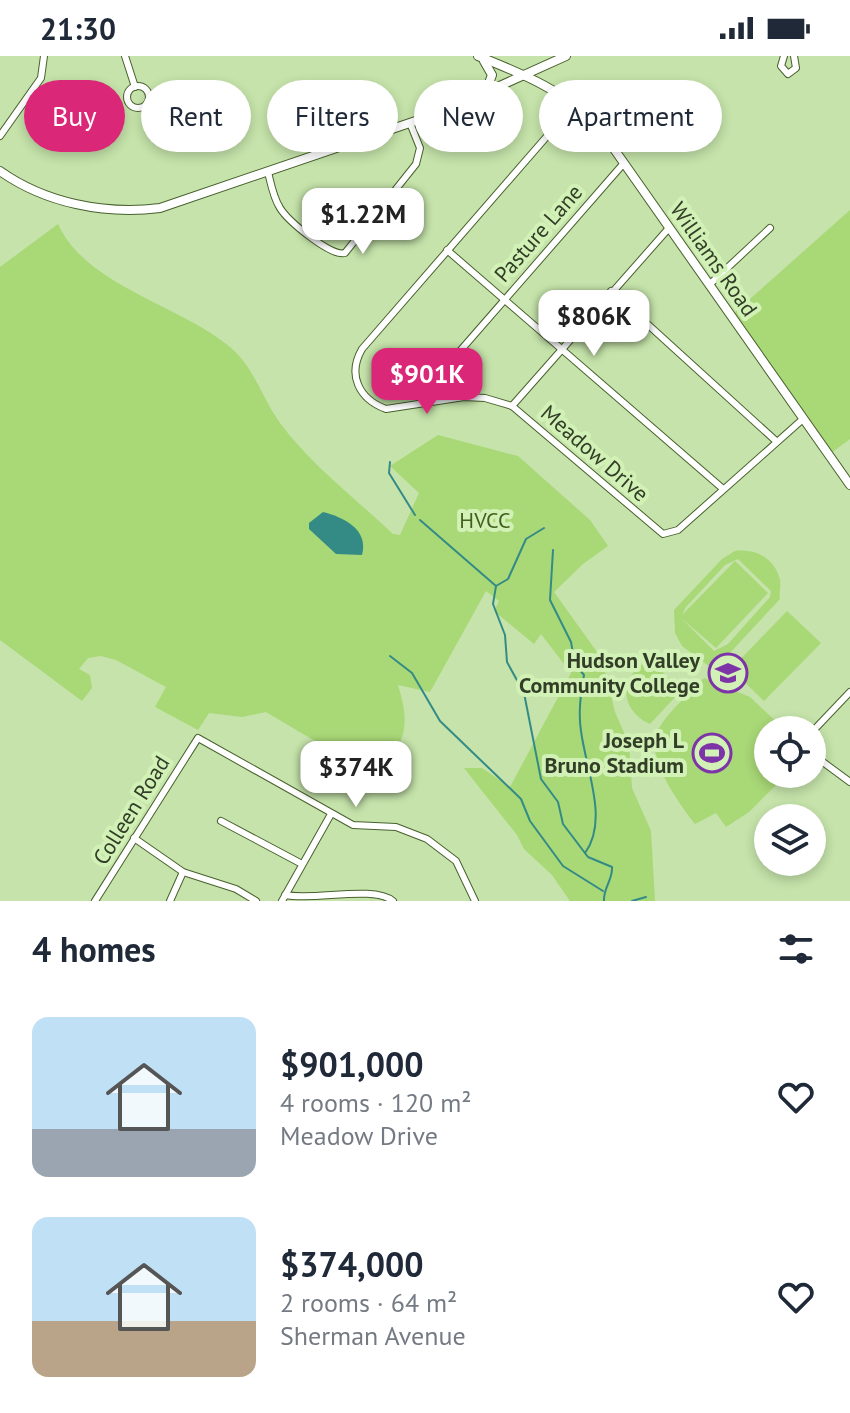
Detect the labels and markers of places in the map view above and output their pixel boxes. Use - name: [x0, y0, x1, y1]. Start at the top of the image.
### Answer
- pin: $1.22M: [298, 188, 428, 256]
- pin: $806K: [538, 290, 650, 358]
- pin: $901K: [371, 348, 483, 416]
- place label: Hudson Valley Community College: [519, 646, 700, 699]
- school or university icon: Hudson Valley Community College: [707, 652, 749, 694]
- place label: Joseph L Bruno Stadium: [544, 726, 685, 779]
- sports icon: Joseph L Bruno Stadium: [691, 732, 733, 774]
- pin: $374K: [300, 741, 412, 809]

